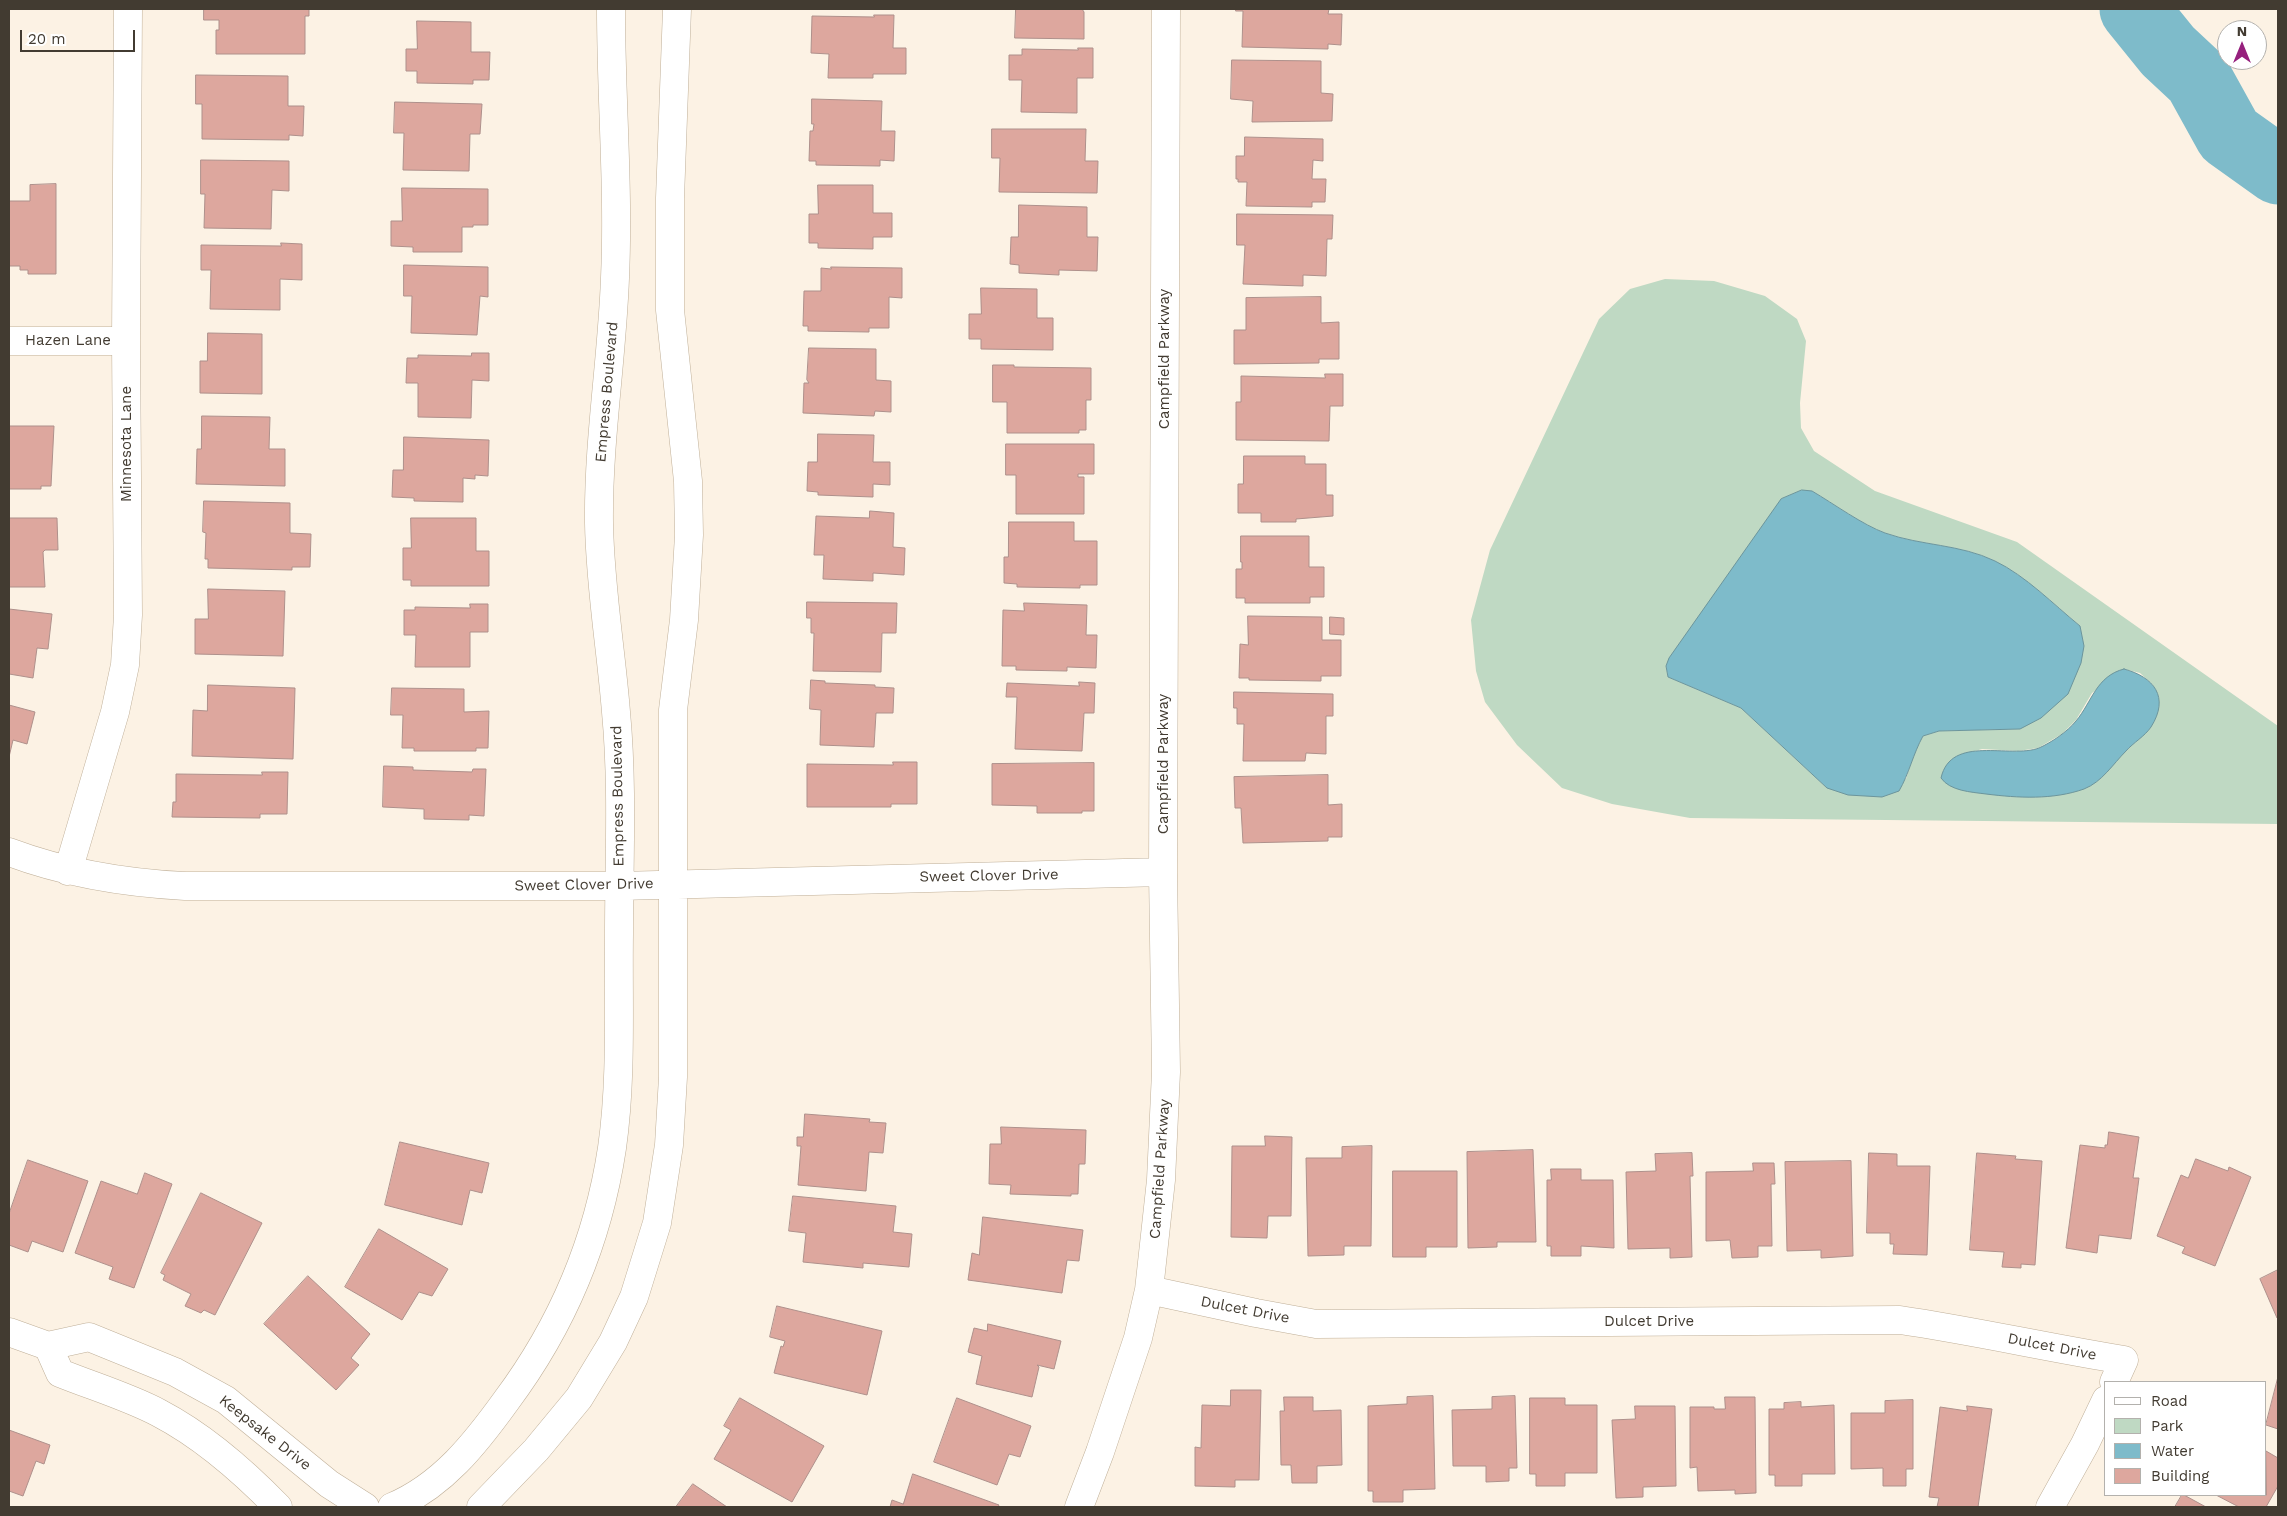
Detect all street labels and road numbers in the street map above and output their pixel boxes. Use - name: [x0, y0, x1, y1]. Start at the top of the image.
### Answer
- street label: Campfield Parkway: [1156, 289, 1174, 429]
- street label: Empress Boulevard: [592, 321, 622, 463]
- street label: Hazen Lane: [25, 332, 111, 350]
- street label: Minnesota Lane: [118, 386, 136, 502]
- street label: Campfield Parkway: [1155, 694, 1173, 834]
- street label: Empress Boulevard: [608, 725, 628, 867]
- street label: Sweet Clover Drive: [919, 866, 1059, 886]
- street label: Sweet Clover Drive: [514, 875, 654, 895]
- street label: Campfield Parkway: [1146, 1098, 1174, 1240]
- street label: Dulcet Drive: [1199, 1293, 1291, 1327]
- street label: Dulcet Drive: [1604, 1313, 1694, 1331]
- street label: Dulcet Drive: [2006, 1330, 2098, 1364]
- street label: Keepsake Drive: [215, 1392, 315, 1474]

